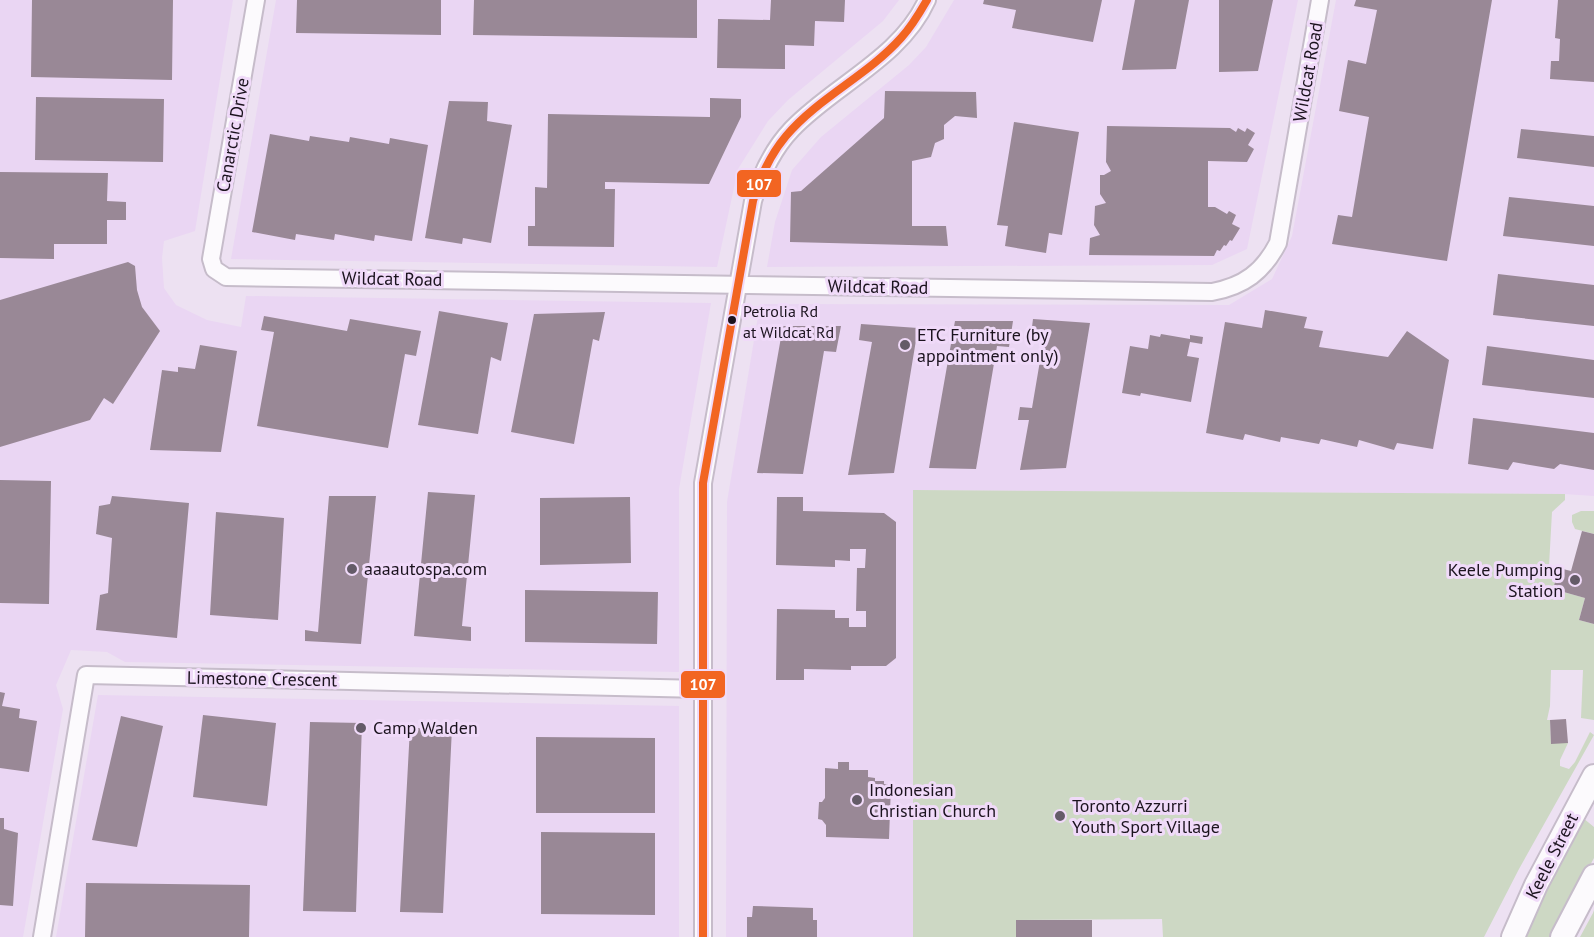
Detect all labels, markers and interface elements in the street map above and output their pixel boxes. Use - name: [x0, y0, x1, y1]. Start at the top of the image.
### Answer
- street label: Wildcat Road: [1287, 20, 1328, 124]
- street label: Canarctic Drive: [211, 76, 254, 194]
- line badge: 107: [736, 169, 782, 198]
- text: 107: [745, 174, 773, 194]
- street label: Wildcat Road: [341, 266, 443, 291]
- street label: Wildcat Road: [827, 274, 929, 299]
- place label: Petrolia Rd at Wildcat Rd: [743, 301, 834, 342]
- marker: Petrolia Rd at Wildcat Rd: [726, 314, 738, 326]
- place label: ETC Furniture (by appointment only): [917, 323, 1059, 367]
- marker: ETC Furniture (by appointment only): [898, 338, 912, 352]
- place label: aaaautospa.com: [364, 557, 487, 580]
- place label: Keele Pumping Station: [1448, 558, 1563, 602]
- marker: aaaautospa.com: [345, 562, 359, 576]
- marker: Keele Pumping Station: [1568, 573, 1582, 587]
- street label: Limestone Crescent: [187, 666, 337, 691]
- line badge: 107: [680, 670, 726, 699]
- text: 107: [689, 674, 717, 694]
- place label: Camp Walden: [373, 716, 478, 739]
- marker: Camp Walden: [354, 721, 368, 735]
- place label: Indonesian Christian Church: [869, 778, 996, 822]
- marker: Indonesian Christian Church: [850, 793, 864, 807]
- place label: Toronto Azzurri Youth Sport Village: [1072, 794, 1220, 838]
- marker: Toronto Azzurri Youth Sport Village: [1053, 809, 1067, 823]
- street label: Keele Street: [1520, 809, 1583, 903]

